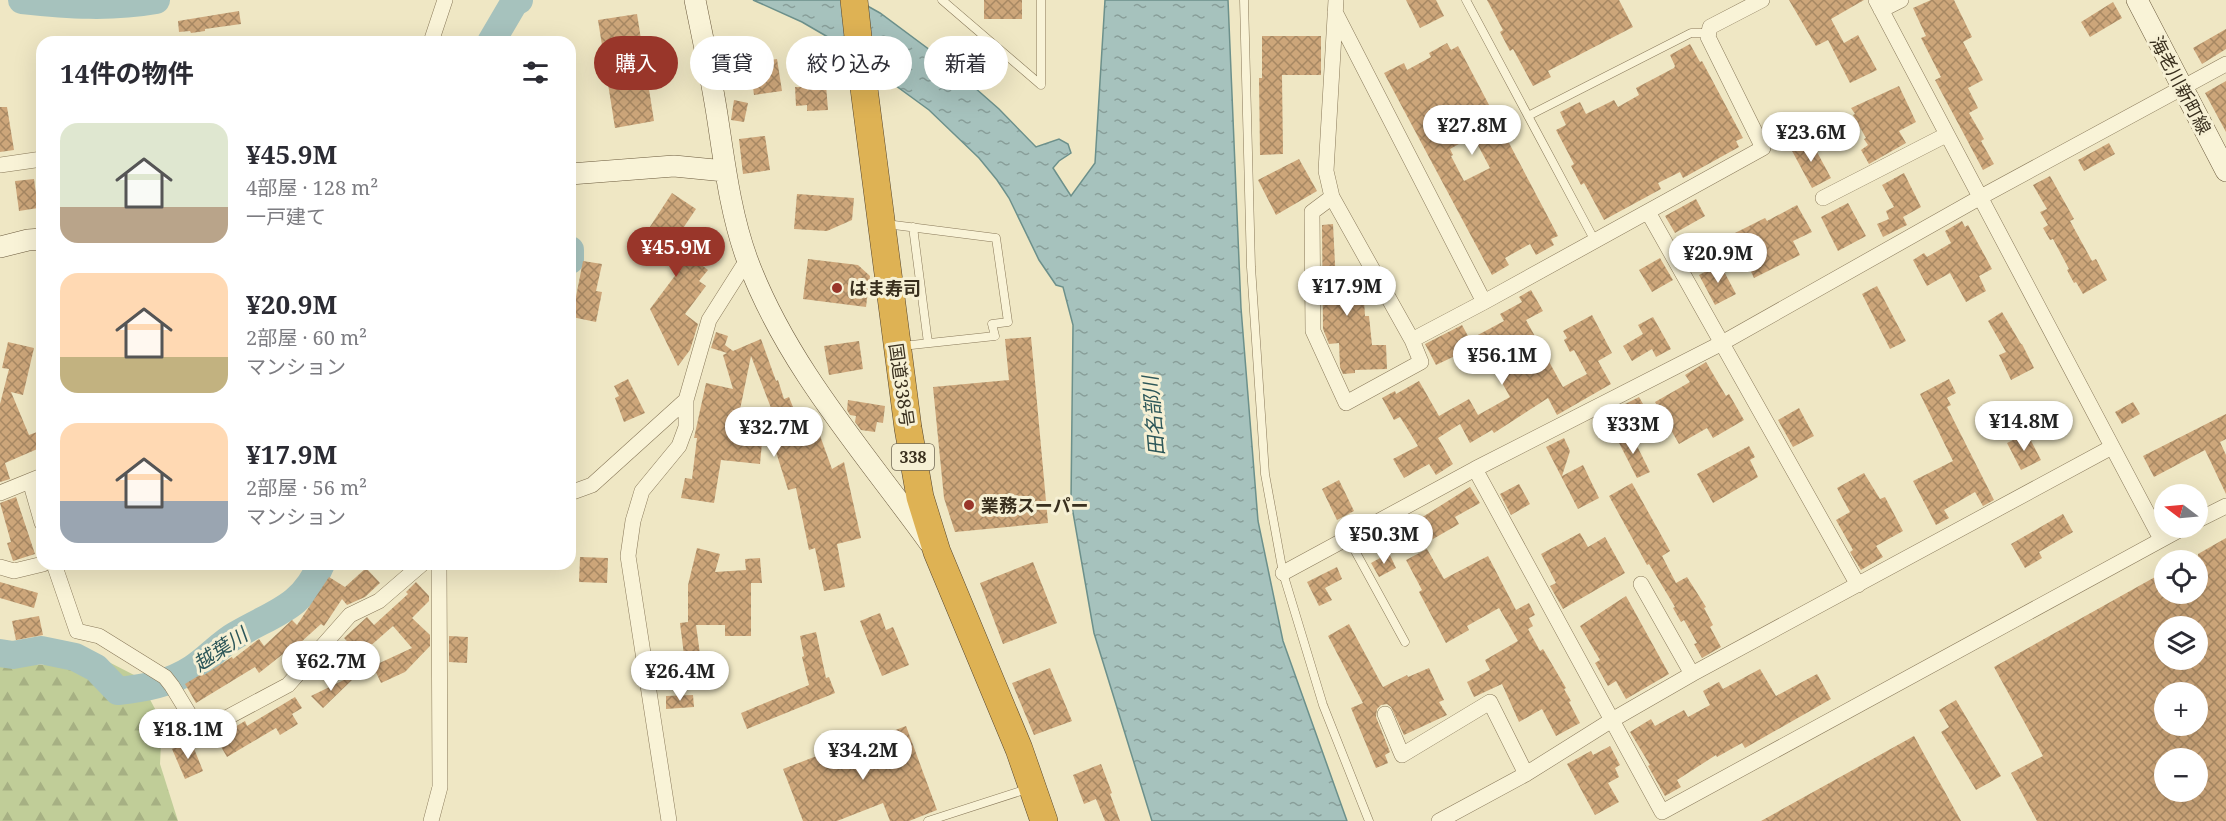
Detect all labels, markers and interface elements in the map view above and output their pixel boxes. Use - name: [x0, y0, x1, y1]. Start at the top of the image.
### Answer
- street label: 海老川新町線: [2145, 32, 2217, 138]
- chip: 購入: [594, 36, 678, 90]
- chip: 賃貸: [690, 36, 774, 90]
- chip: 絞り込み: [786, 36, 912, 90]
- chip: 新着: [924, 36, 1008, 90]
- text: 14件の物件: [60, 55, 193, 91]
- icon: filters: [519, 56, 552, 89]
- pin: ¥27.8M: [1423, 105, 1521, 156]
- text: ¥27.8M: [1437, 111, 1507, 138]
- pin: ¥23.6M: [1762, 112, 1860, 163]
- text: ¥23.6M: [1776, 118, 1846, 145]
- text: ¥45.9M: [246, 136, 337, 172]
- icon: home: [108, 147, 180, 219]
- text: 4部屋 · 128 m²: [246, 174, 378, 201]
- text: 一戸建て: [246, 203, 326, 230]
- pin: ¥45.9M: [627, 227, 725, 278]
- text: ¥45.9M: [641, 233, 711, 260]
- pin: ¥20.9M: [1669, 233, 1767, 284]
- text: ¥20.9M: [1683, 239, 1753, 266]
- pin: ¥17.9M: [1298, 266, 1396, 317]
- text: ¥17.9M: [1312, 272, 1382, 299]
- place label: はま寿司: [849, 276, 921, 300]
- marker: はま寿司: [830, 281, 844, 295]
- text: ¥20.9M: [246, 286, 337, 322]
- icon: home: [108, 297, 180, 369]
- text: 2部屋 · 60 m²: [246, 324, 367, 351]
- pin: ¥56.1M: [1453, 335, 1551, 386]
- text: ¥56.1M: [1467, 341, 1537, 368]
- street label: 国道338号: [884, 342, 920, 428]
- text: マンション: [246, 353, 346, 380]
- water label: 田名部川: [1136, 373, 1170, 457]
- pin: ¥14.8M: [1975, 401, 2073, 452]
- pin: ¥33M: [1597, 404, 1669, 455]
- pin: ¥32.7M: [725, 407, 823, 458]
- text: ¥14.8M: [1989, 407, 2059, 434]
- text: ¥33M: [1607, 410, 1659, 437]
- text: ¥32.7M: [739, 413, 809, 440]
- text: ¥17.9M: [246, 436, 337, 472]
- road number: 338: [892, 444, 934, 470]
- icon: home: [108, 447, 180, 519]
- text: 2部屋 · 56 m²: [246, 474, 367, 501]
- north arrow: [2154, 484, 2208, 538]
- map controls: [2154, 484, 2208, 802]
- place label: 業務スーパー: [981, 493, 1089, 517]
- marker: 業務スーパー: [962, 498, 976, 512]
- text: マンション: [246, 503, 346, 530]
- pin: ¥50.3M: [1335, 514, 1433, 565]
- text: ¥50.3M: [1349, 520, 1419, 547]
- button: locate: [2154, 550, 2208, 604]
- button: layers: [2154, 616, 2208, 670]
- water label: 越葉川: [188, 620, 254, 677]
- pin: ¥62.7M: [282, 641, 380, 692]
- text: ¥62.7M: [296, 647, 366, 674]
- pin: ¥26.4M: [631, 651, 729, 702]
- text: ¥26.4M: [645, 657, 715, 684]
- button: +: [2154, 682, 2208, 736]
- pin: ¥18.1M: [139, 709, 237, 760]
- text: ¥18.1M: [153, 715, 223, 742]
- pin: ¥34.2M: [814, 730, 912, 781]
- text: ¥34.2M: [828, 736, 898, 763]
- button: −: [2154, 748, 2208, 802]

